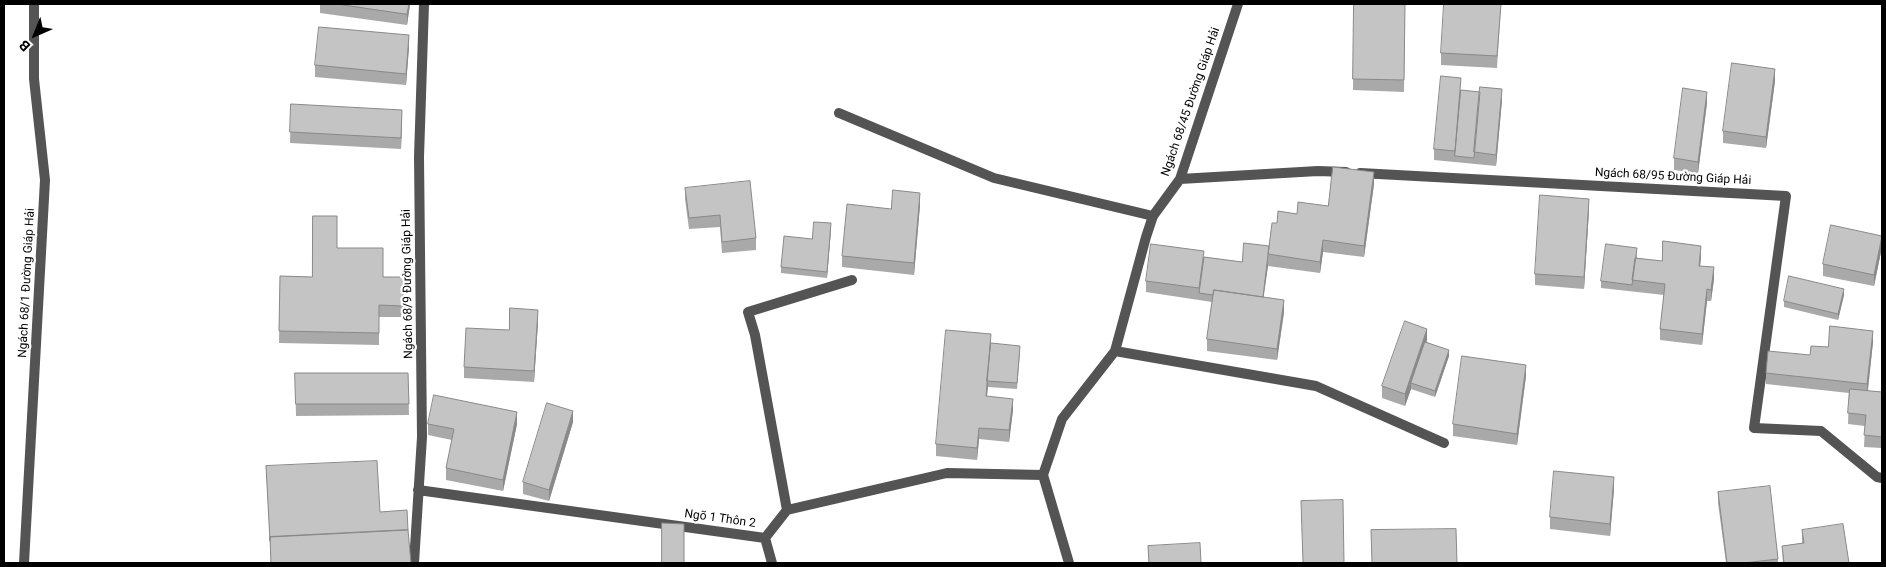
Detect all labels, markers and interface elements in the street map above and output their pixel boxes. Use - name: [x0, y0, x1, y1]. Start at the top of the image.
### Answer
- north arrow: [10, 10, 60, 60]
- street label: Ngách 68/45 Đường Giáp Hải: [1159, 26, 1223, 178]
- text: B: [16, 37, 33, 55]
- street label: Ngách 68/95 Đường Giáp Hải: [1594, 166, 1752, 188]
- street label: Ngách 68/1 Đường Giáp Hải: [16, 208, 38, 358]
- street label: Ngách 68/9 Đường Giáp Hải: [399, 209, 417, 359]
- street label: Ngõ 1 Thôn 2: [683, 507, 757, 531]

